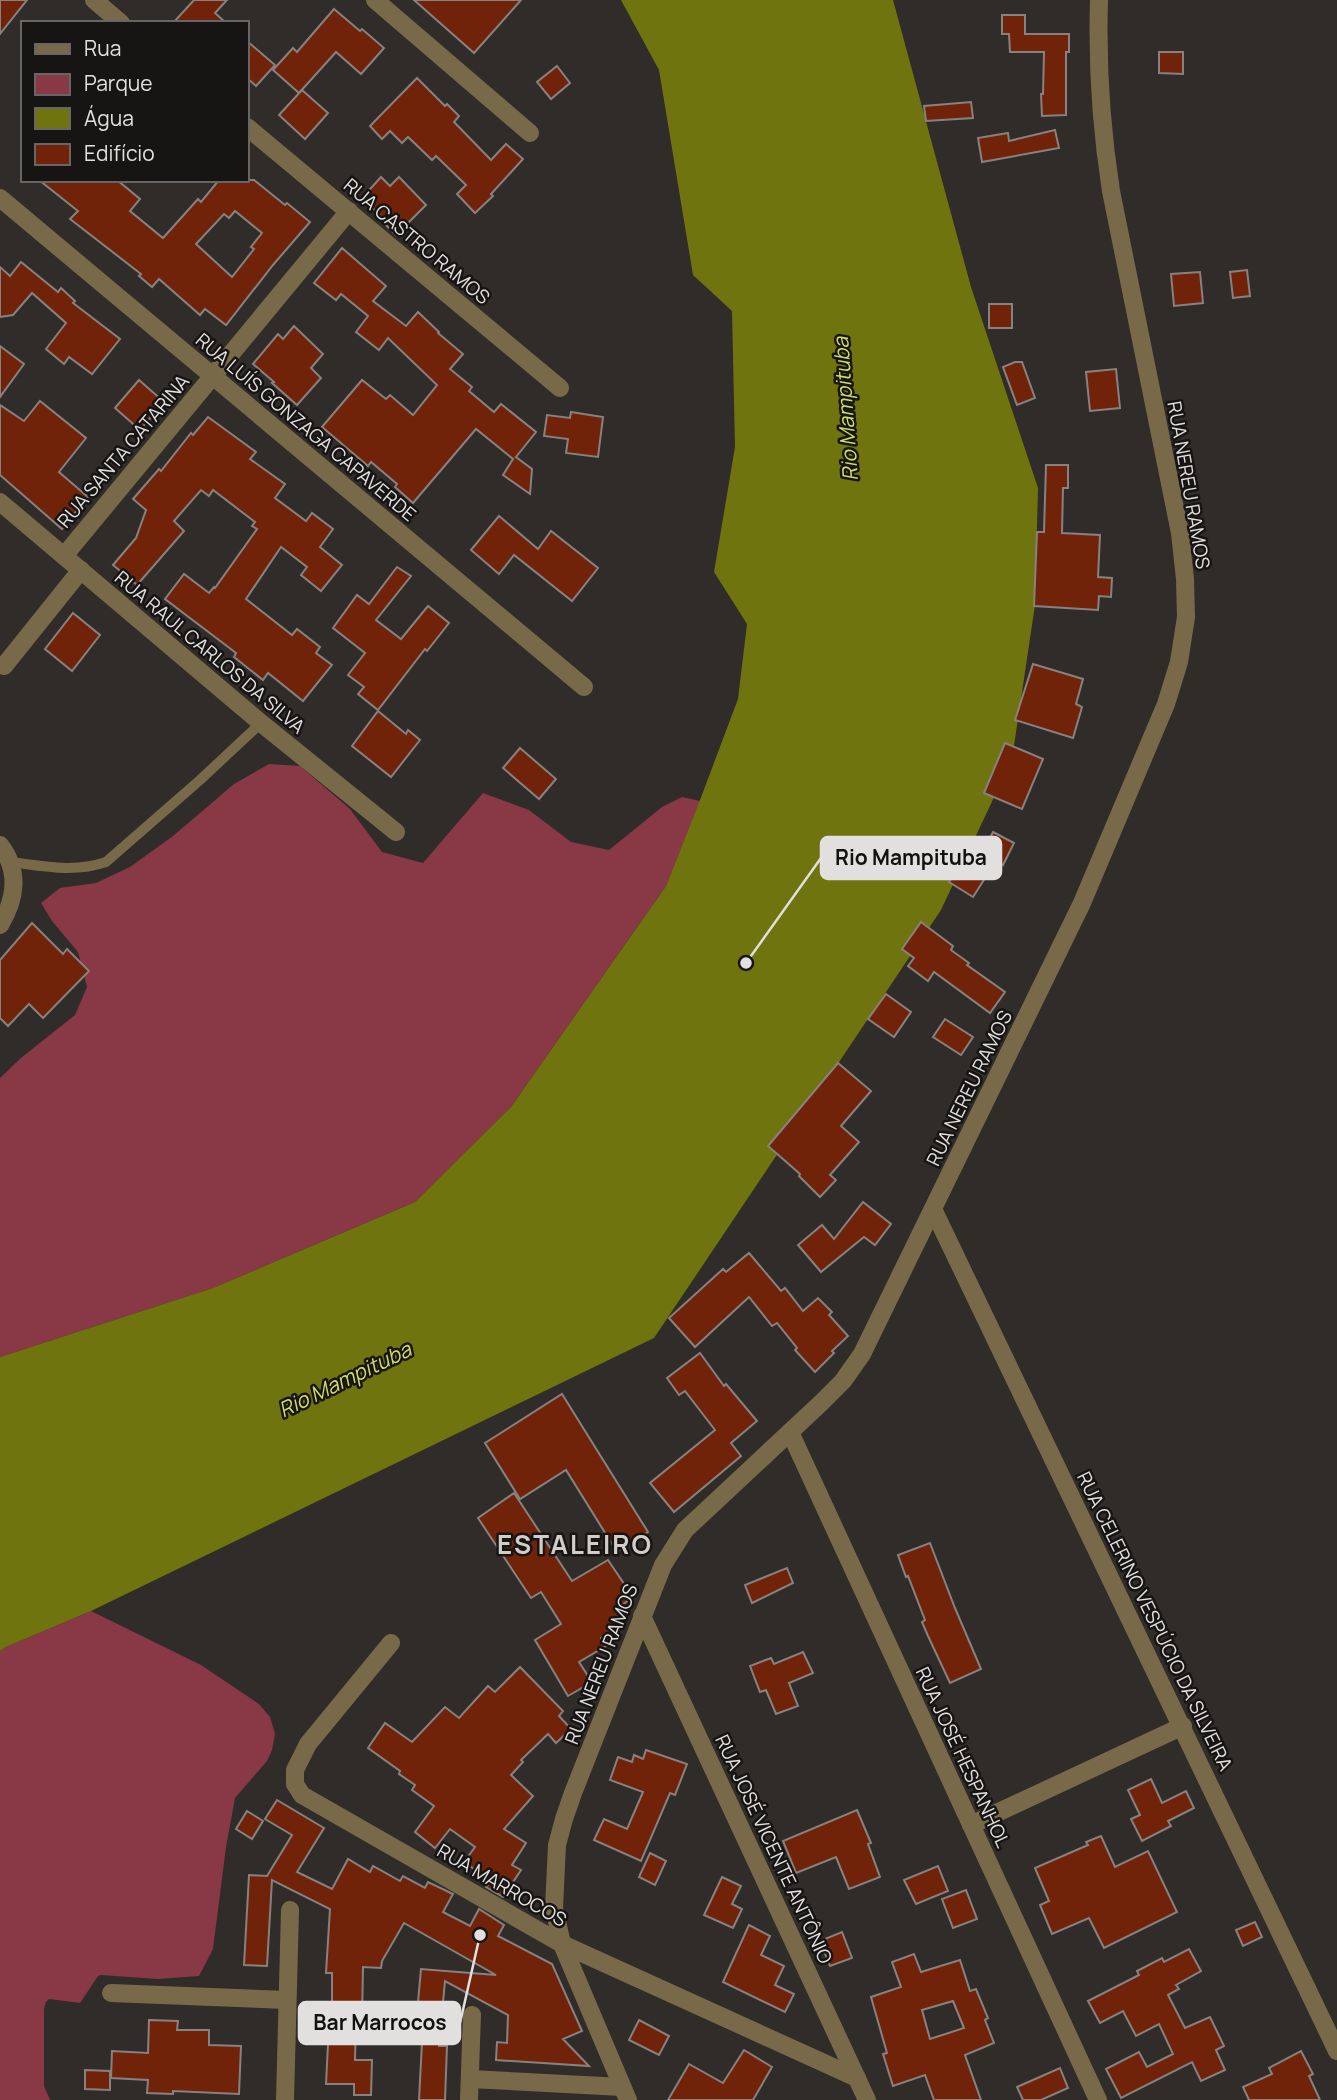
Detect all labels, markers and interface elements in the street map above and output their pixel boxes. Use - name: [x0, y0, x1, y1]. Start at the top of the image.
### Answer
- legend: [21, 21, 248, 182]
- text: Rua: [84, 34, 121, 62]
- text: Parque: [84, 69, 153, 97]
- text: Água: [84, 104, 134, 132]
- text: Edifício: [84, 139, 155, 167]
- street label: RUA CASTRO RAMOS: [338, 172, 496, 310]
- street label: RUA LUÍS GONZAGA CAPAVERDE: [190, 327, 422, 527]
- water label: Rio Mampituba: [826, 335, 864, 482]
- street label: RUA SANTA CATARINA: [51, 369, 195, 533]
- street label: RUA NEREU RAMOS: [1161, 399, 1217, 571]
- street label: RUA RAUL CARLOS DA SILVA: [109, 565, 311, 739]
- callout: Rio Mampituba: [821, 837, 1001, 879]
- text: Rio Mampituba: [835, 843, 987, 871]
- street label: RUA NEREU RAMOS: [920, 1006, 1018, 1170]
- water label: Rio Mampituba: [274, 1334, 417, 1423]
- street label: RUA CELERINO VESPÚCIO DA SILVEIRA: [1071, 1467, 1239, 1775]
- district label: ESTALEIRO: [497, 1526, 653, 1562]
- street label: RUA NEREU RAMOS: [558, 1580, 644, 1748]
- street label: RUA JOSÉ HESPANHOL: [910, 1662, 1016, 1852]
- street label: RUA JOSÉ VICENTE ANTÔNIO: [709, 1730, 839, 1968]
- street label: RUA MARROCOS: [433, 1837, 572, 1933]
- callout: Bar Marrocos: [299, 2002, 460, 2044]
- text: Bar Marrocos: [313, 2008, 447, 2036]

